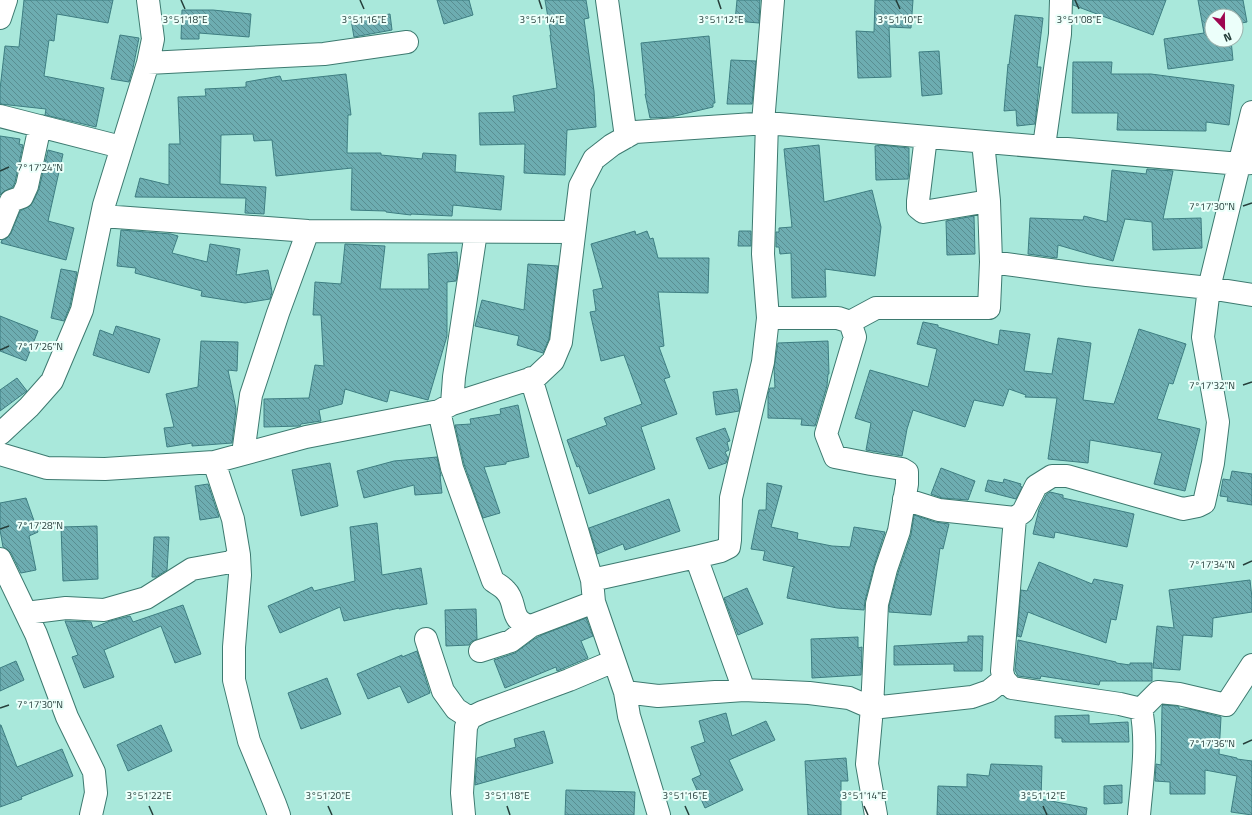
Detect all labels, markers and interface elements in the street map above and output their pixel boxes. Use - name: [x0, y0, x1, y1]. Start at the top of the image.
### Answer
- north arrow: [1204, 8, 1244, 48]
- text: 3°51'18"E: [163, 12, 208, 27]
- text: 3°51'16"E: [342, 12, 387, 27]
- text: 3°51'14"E: [520, 12, 565, 27]
- text: 3°51'12"E: [699, 12, 744, 27]
- text: 3°51'10"E: [878, 12, 923, 27]
- text: 3°51'08"E: [1057, 12, 1102, 27]
- text: N: [1221, 28, 1234, 46]
- text: 7°17'24"N: [17, 160, 63, 175]
- text: 7°17'30"N: [1189, 199, 1235, 214]
- text: 7°17'26"N: [17, 339, 63, 354]
- text: 7°17'32"N: [1189, 378, 1235, 393]
- text: 7°17'28"N: [17, 518, 63, 533]
- text: 7°17'34"N: [1189, 557, 1235, 572]
- text: 7°17'30"N: [17, 697, 63, 712]
- text: 7°17'36"N: [1189, 736, 1235, 751]
- text: 3°51'22"E: [127, 788, 172, 803]
- text: 3°51'20"E: [306, 788, 351, 803]
- text: 3°51'18"E: [485, 788, 530, 803]
- text: 3°51'16"E: [663, 788, 708, 803]
- text: 3°51'14"E: [842, 788, 887, 803]
- text: 3°51'12"E: [1021, 788, 1066, 803]

